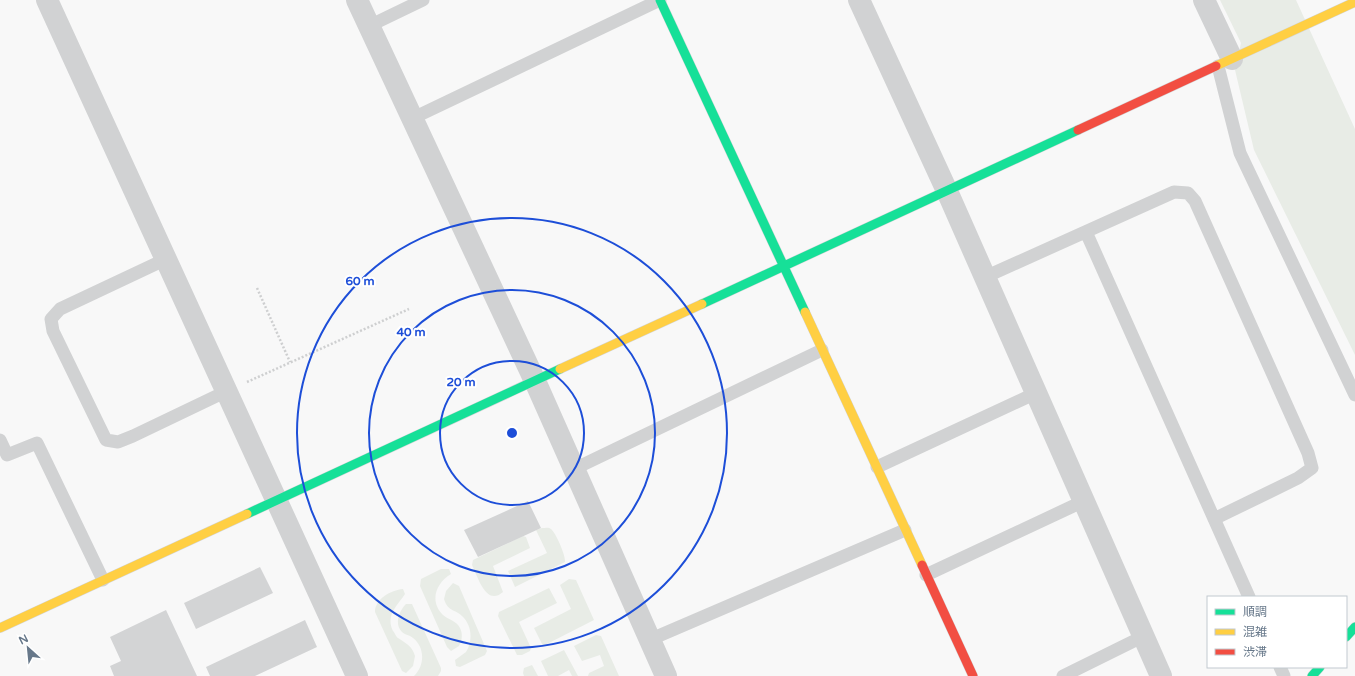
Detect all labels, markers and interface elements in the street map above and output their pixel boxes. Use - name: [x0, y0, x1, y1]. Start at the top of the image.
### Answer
- text: 60 m: [345, 274, 375, 288]
- text: 40 m: [396, 325, 426, 339]
- text: 20 m: [446, 375, 476, 389]
- centre of rings: [505, 426, 519, 440]
- legend: [1207, 596, 1347, 668]
- text: 順調: [1243, 605, 1267, 619]
- text: 混雑: [1243, 625, 1267, 639]
- north arrow: [8, 628, 48, 668]
- text: N: [17, 632, 31, 647]
- text: 渋滞: [1243, 645, 1267, 659]

